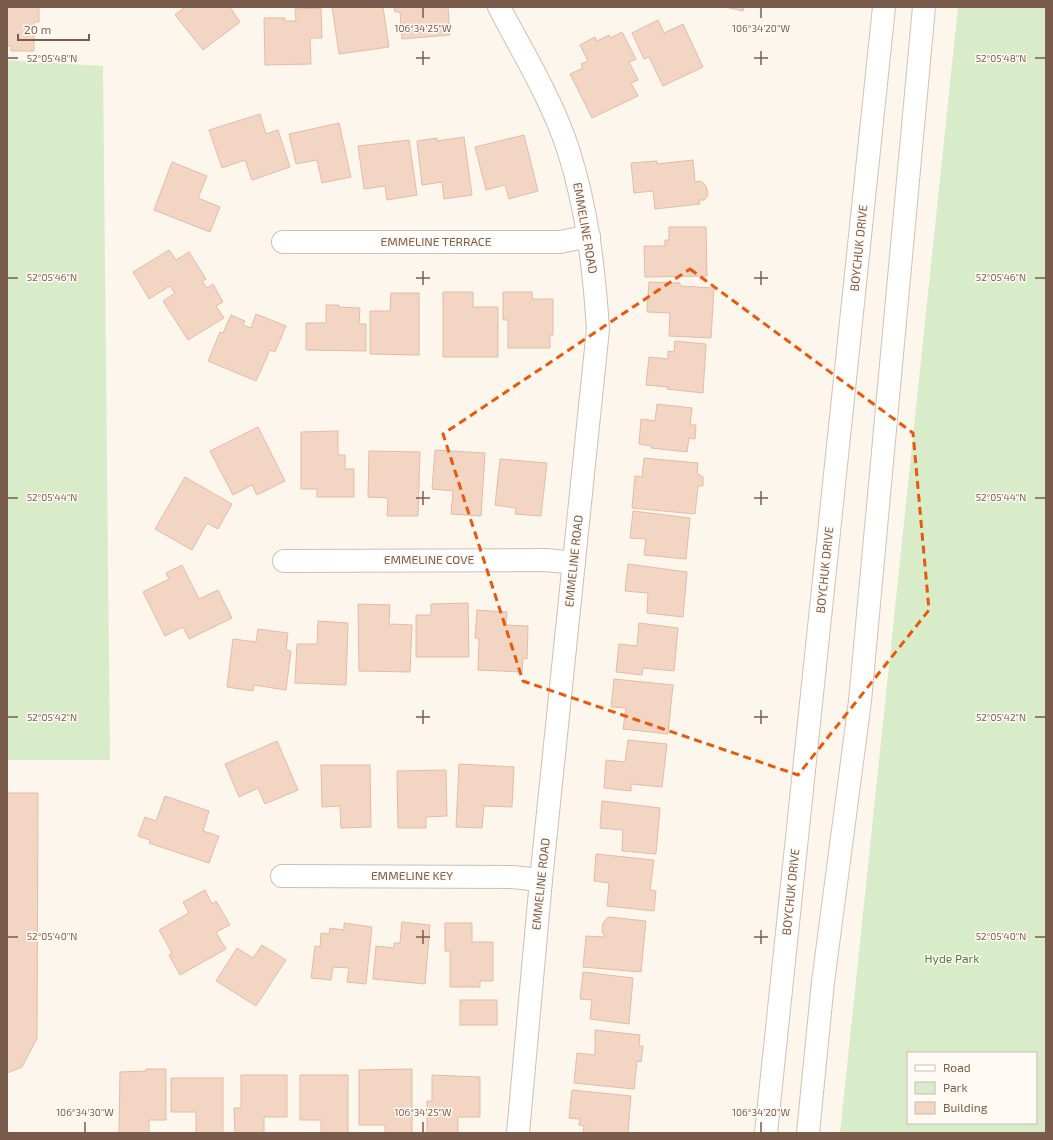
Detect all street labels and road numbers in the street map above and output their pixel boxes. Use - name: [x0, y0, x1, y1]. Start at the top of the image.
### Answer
- street label: EMMELINE ROAD: [571, 181, 601, 275]
- street label: BOYCHUK DRIVE: [846, 204, 870, 292]
- street label: EMMELINE TERRACE: [381, 234, 492, 248]
- street label: EMMELINE ROAD: [561, 514, 585, 608]
- street label: BOYCHUK DRIVE: [812, 526, 836, 614]
- street label: EMMELINE COVE: [384, 552, 474, 566]
- street label: EMMELINE ROAD: [528, 837, 552, 931]
- street label: BOYCHUK DRIVE: [778, 848, 802, 936]
- street label: EMMELINE KEY: [371, 868, 453, 882]

